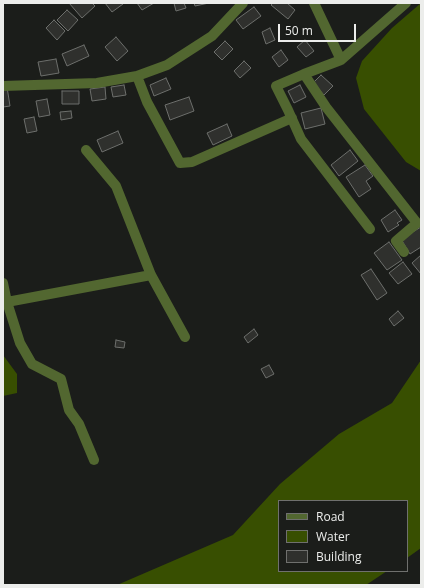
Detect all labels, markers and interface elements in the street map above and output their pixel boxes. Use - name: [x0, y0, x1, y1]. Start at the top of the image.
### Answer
- scale bar: [280, 16, 358, 42]
- text: 50 m: [285, 22, 313, 39]
- legend: [278, 500, 408, 572]
- text: Road: [316, 508, 345, 525]
- text: Water: [316, 528, 350, 545]
- text: Building: [316, 548, 361, 565]

